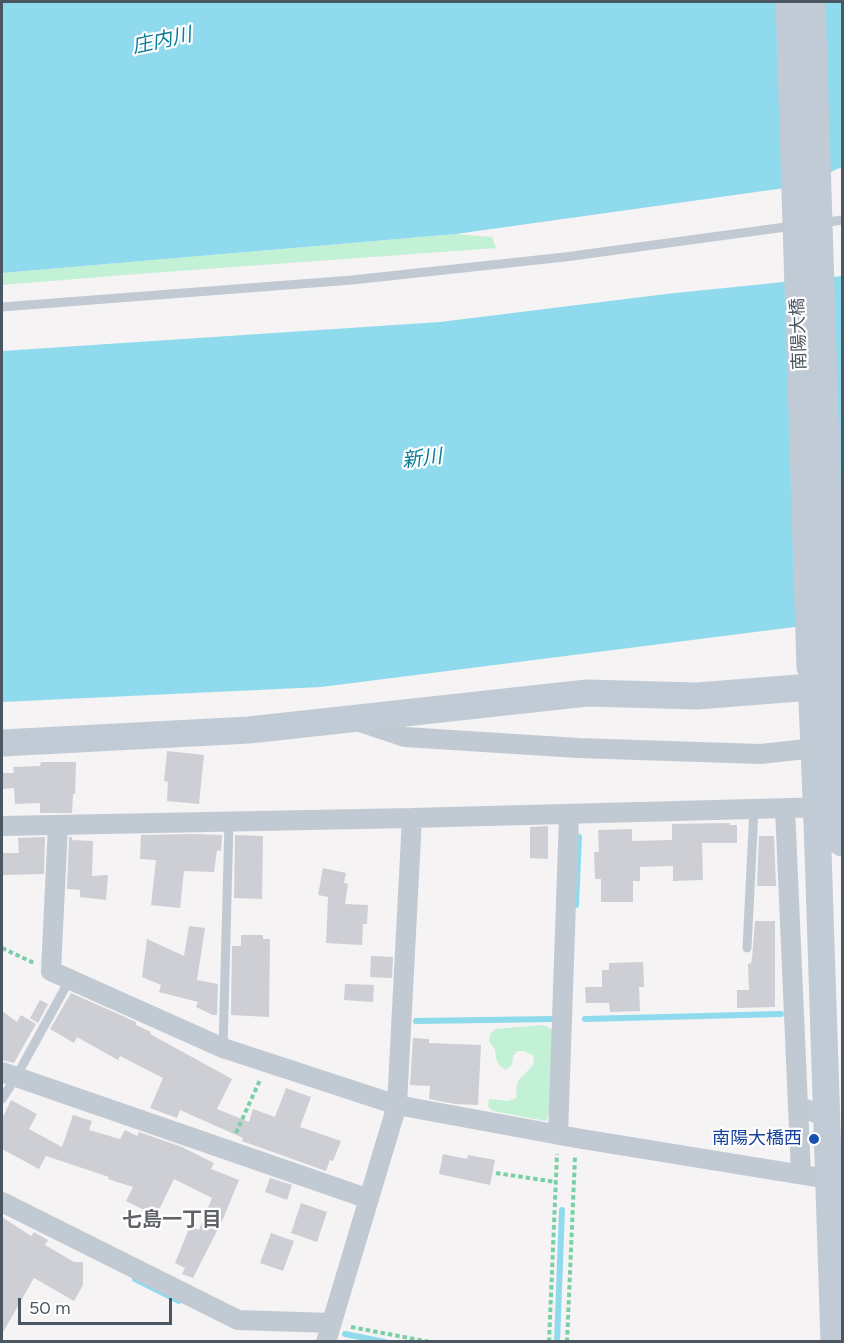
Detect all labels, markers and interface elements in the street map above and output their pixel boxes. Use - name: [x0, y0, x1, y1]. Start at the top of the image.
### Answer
- water label: 庄内川: [130, 23, 194, 59]
- street label: 南陽大橋: [787, 298, 811, 370]
- water label: 新川: [401, 445, 443, 473]
- place label: 南陽大橋西: [712, 1128, 802, 1150]
- marker: 南陽大橋西: [807, 1132, 821, 1146]
- district label: 七島一丁目: [122, 1208, 222, 1232]
- scale bar: [21, 1286, 176, 1324]
- text: 50 m: [29, 1297, 71, 1319]

